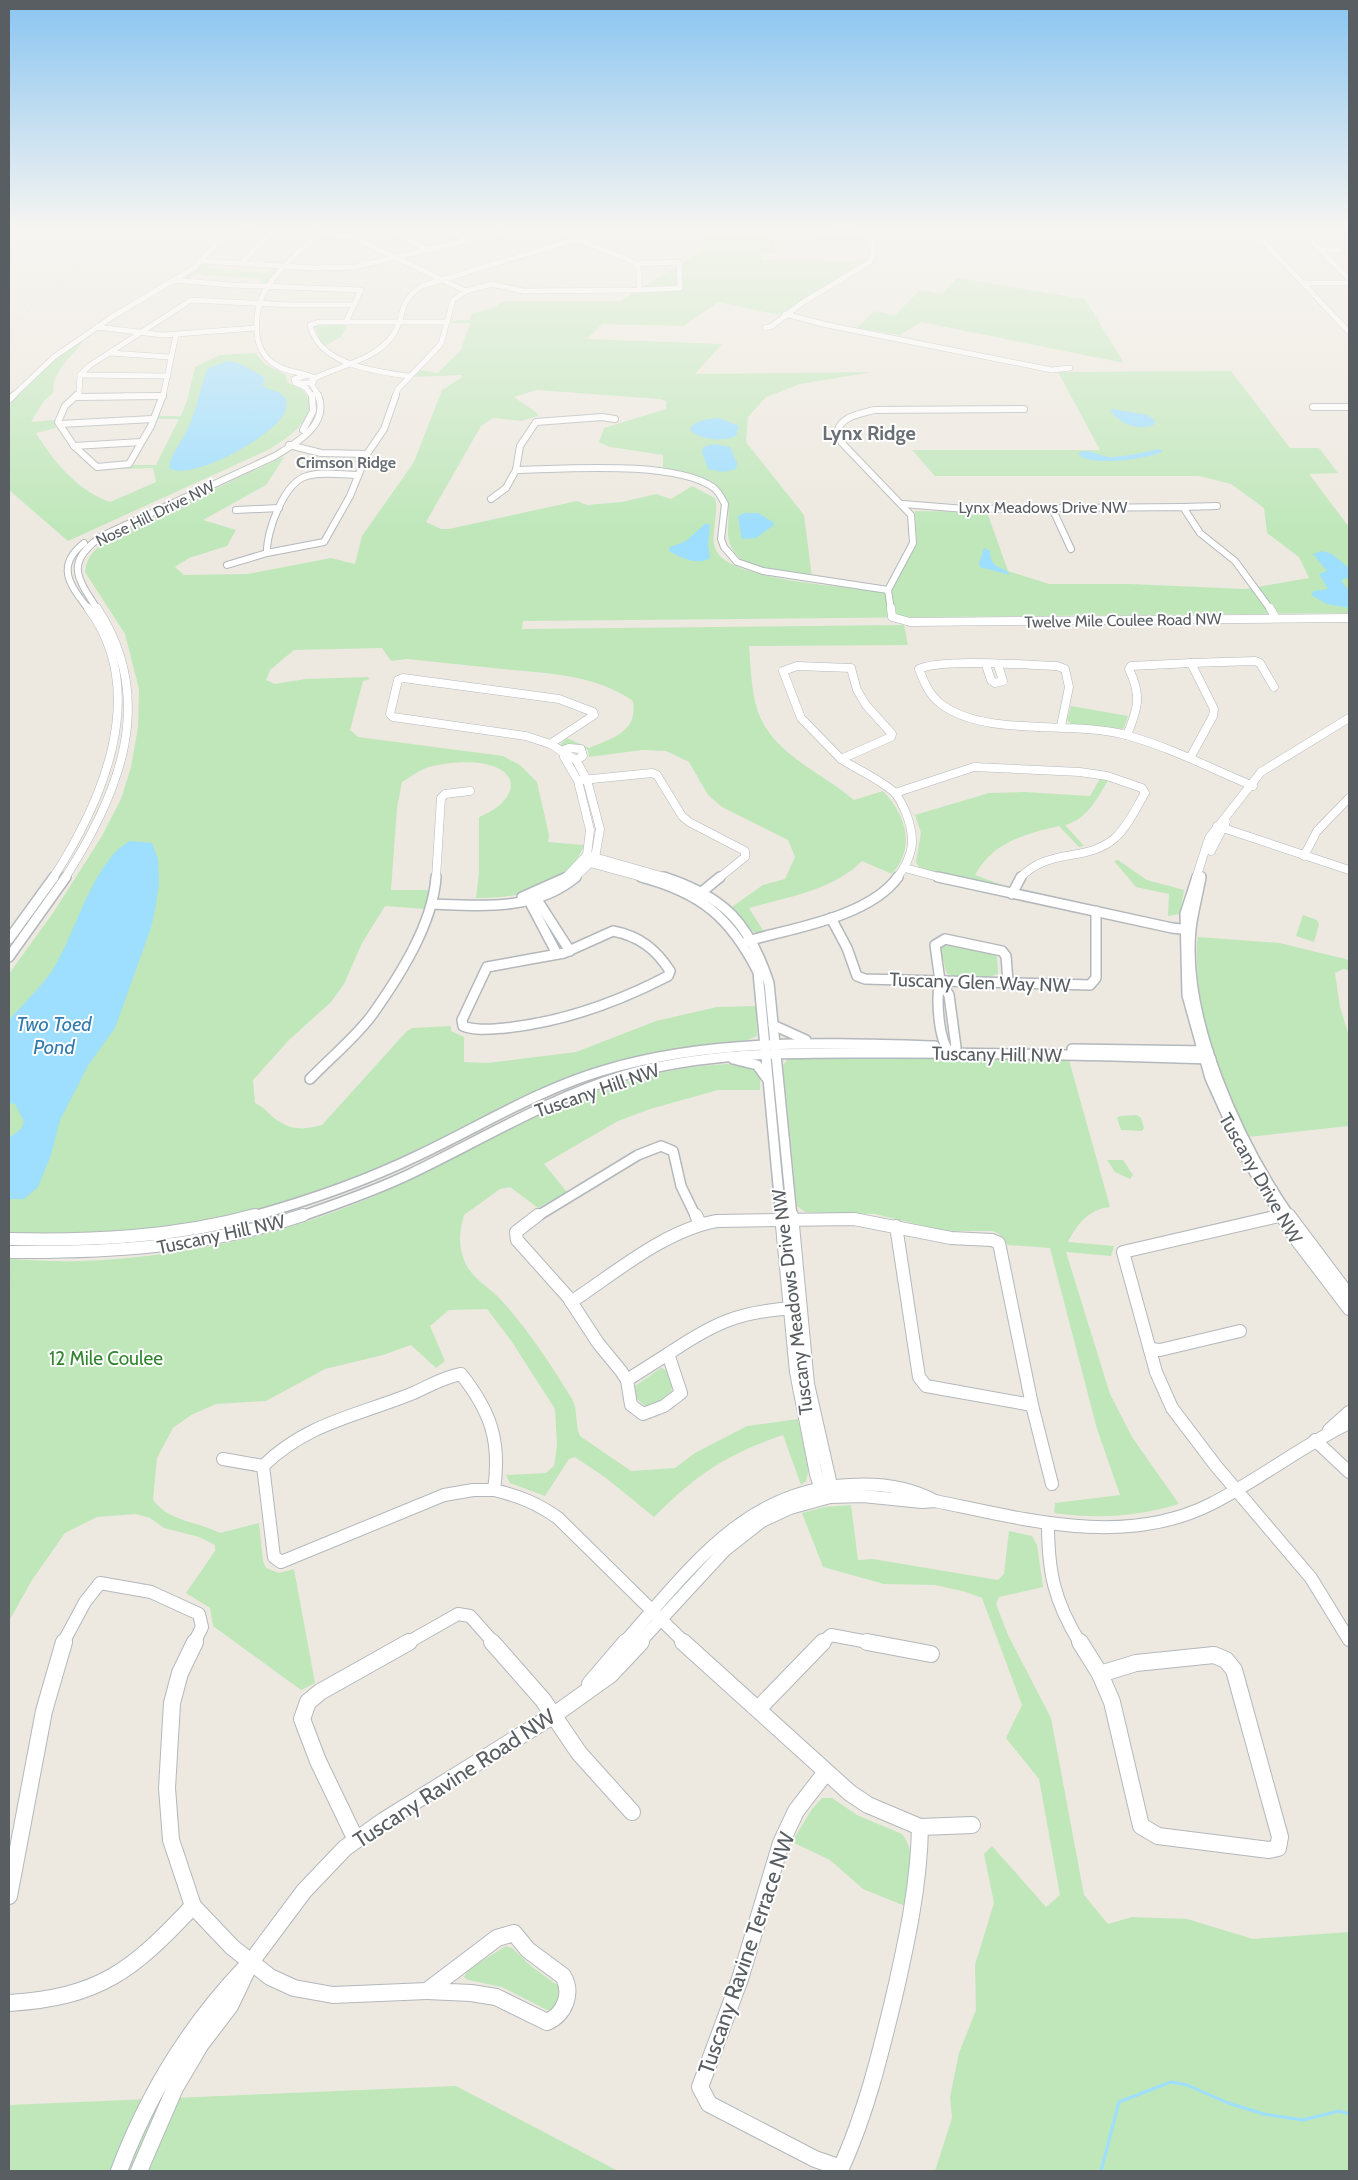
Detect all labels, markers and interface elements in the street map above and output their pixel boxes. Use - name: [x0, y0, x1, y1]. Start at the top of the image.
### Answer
- district label: Lynx Ridge: [822, 421, 916, 445]
- district label: Crimson Ridge: [296, 453, 396, 472]
- street label: Nose Hill Drive NW: [93, 476, 219, 550]
- street label: Lynx Meadows Drive NW: [958, 498, 1128, 517]
- street label: Twelve Mile Coulee Road NW: [1024, 609, 1223, 632]
- street label: Tuscany Glen Way NW: [889, 968, 1071, 997]
- water label: Two Toed Pond: [16, 1012, 92, 1059]
- street label: Tuscany Hill NW: [932, 1042, 1062, 1067]
- street label: Tuscany Hill NW: [532, 1058, 662, 1123]
- street label: Tuscany Drive NW: [1214, 1109, 1307, 1247]
- street label: Tuscany Meadows Drive NW: [767, 1188, 818, 1416]
- street label: Tuscany Hill NW: [155, 1210, 287, 1259]
- park label: 12 Mile Coulee: [49, 1347, 163, 1370]
- street label: Tuscany Ravine Road NW: [348, 1703, 560, 1854]
- street label: Tuscany Ravine Terrace NW: [692, 1828, 801, 2078]

